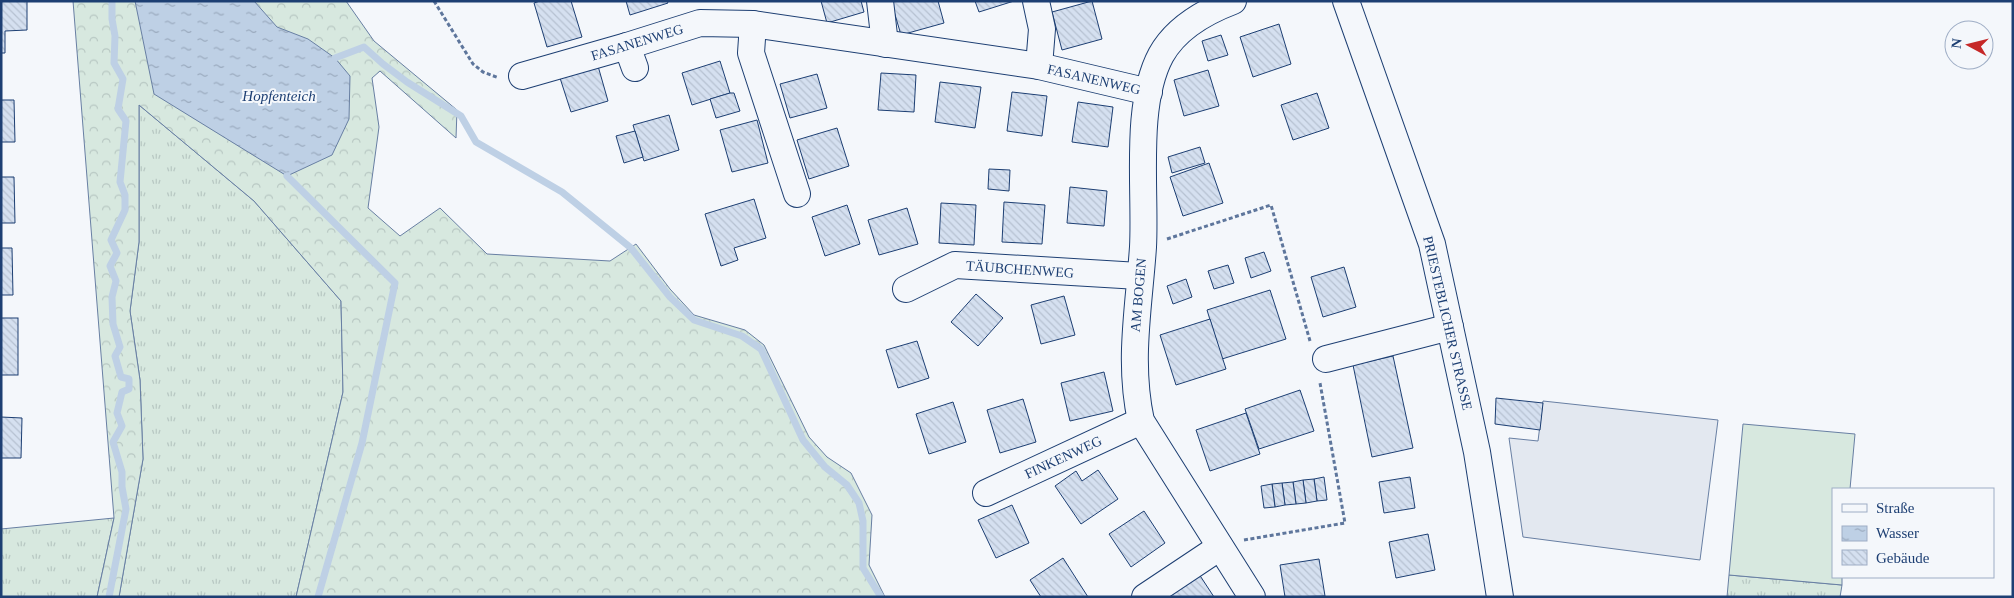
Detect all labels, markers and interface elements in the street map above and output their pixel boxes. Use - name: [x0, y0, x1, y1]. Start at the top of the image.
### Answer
- north arrow: [1944, 20, 1994, 70]
- street label: FASANENWEG: [589, 21, 685, 64]
- text: N: [1949, 38, 1965, 49]
- street label: FASANENWEG: [1046, 61, 1142, 98]
- water label: Hopfenteich: [241, 88, 316, 104]
- street label: PRIESTEBLICHER STRASSE: [1420, 234, 1475, 412]
- street label: TÄUBCHENWEG: [966, 257, 1074, 281]
- street label: AM BOGEN: [1128, 257, 1149, 333]
- street label: FINKENWEG: [1022, 433, 1104, 482]
- legend: [1832, 488, 1994, 578]
- text: Straße: [1876, 500, 1915, 516]
- text: Wasser: [1876, 525, 1919, 541]
- text: Gebäude: [1876, 550, 1930, 566]

